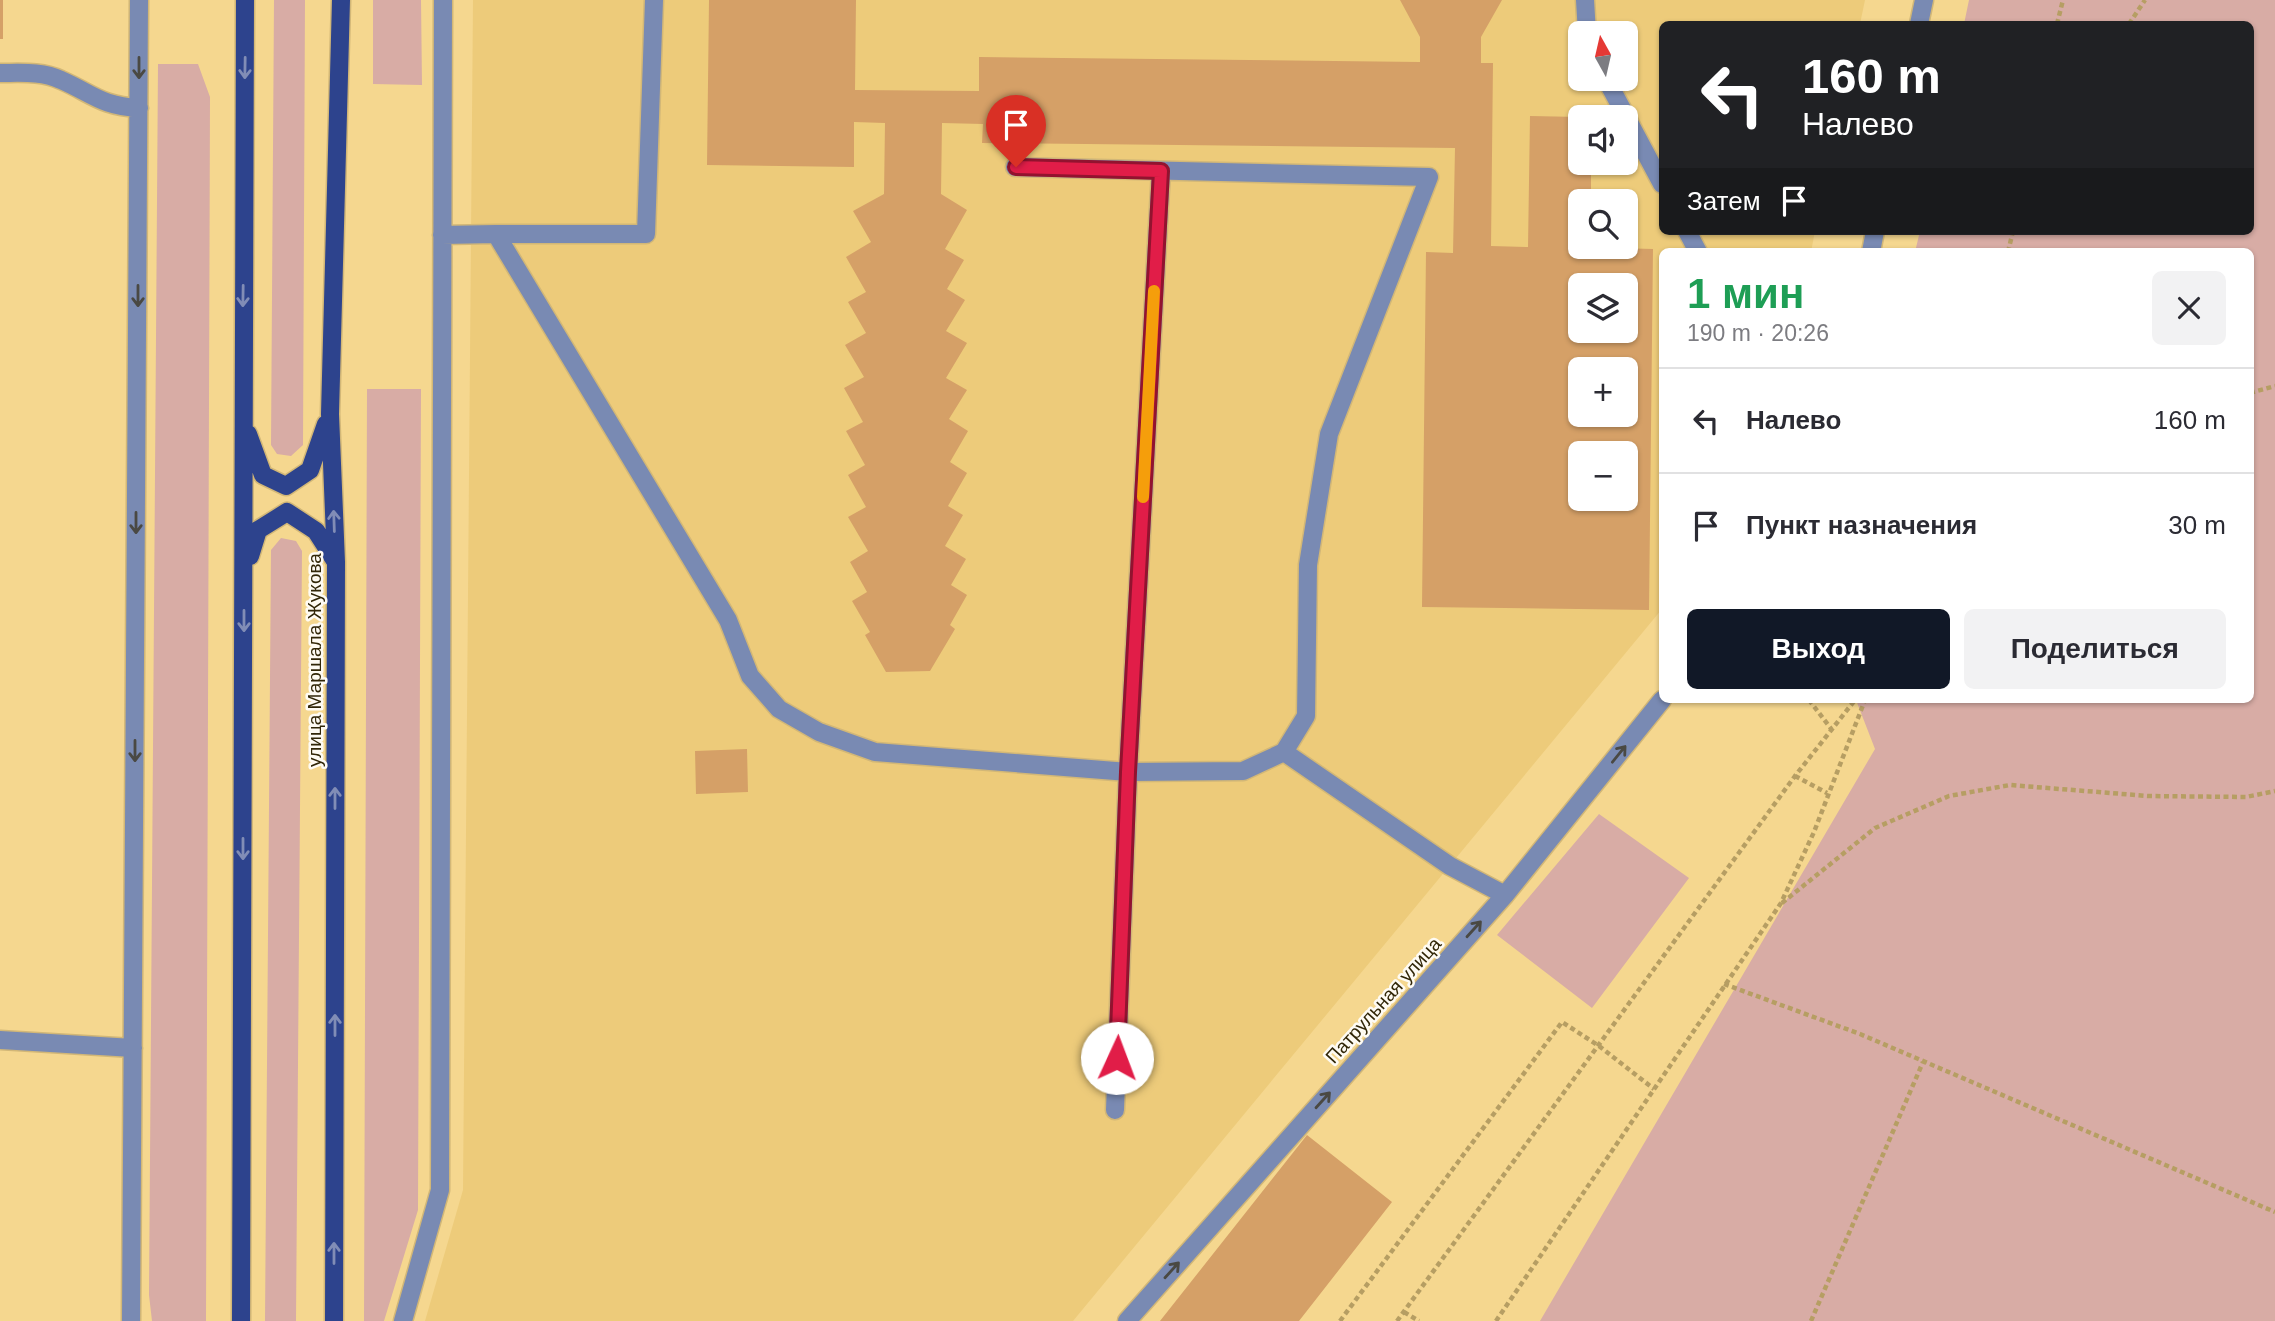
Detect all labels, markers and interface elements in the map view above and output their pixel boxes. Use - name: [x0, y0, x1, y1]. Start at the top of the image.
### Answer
- north arrow: [1568, 21, 1638, 91]
- map controls: [1568, 21, 1638, 511]
- icon: left: [1687, 49, 1778, 140]
- text: 160 m: [1802, 49, 1941, 103]
- one-way arrow: [132, 56, 146, 79]
- one-way arrow: [238, 56, 251, 79]
- pin: [986, 95, 1046, 167]
- button: sound: [1568, 105, 1638, 175]
- icon: arrive: [997, 106, 1035, 144]
- text: Налево: [1802, 106, 1914, 142]
- icon: arrive: [1775, 182, 1813, 220]
- text: Затем: [1687, 186, 1761, 216]
- button: search: [1568, 189, 1638, 259]
- text: 1 мин: [1687, 270, 1804, 317]
- button: close: [2152, 271, 2226, 345]
- button: layers: [1568, 273, 1638, 343]
- one-way arrow: [131, 284, 145, 307]
- one-way arrow: [236, 284, 249, 307]
- text: 190 m · 20:26: [1687, 320, 1829, 346]
- button: +: [1568, 357, 1638, 427]
- icon: left: [1687, 402, 1725, 440]
- text: Налево: [1746, 405, 1841, 435]
- text: 160 m: [2154, 405, 2226, 435]
- button: −: [1568, 441, 1638, 511]
- icon: arrive: [1687, 507, 1725, 545]
- one-way arrow: [328, 510, 341, 533]
- text: Пункт назначения: [1746, 510, 1977, 540]
- text: 30 m: [2168, 510, 2226, 540]
- one-way arrow: [129, 511, 143, 534]
- street label: улица Маршала Жукова: [304, 553, 325, 767]
- one-way arrow: [237, 609, 251, 632]
- button: Выход: [1687, 609, 1950, 689]
- button: Поделиться: [1964, 609, 2226, 689]
- one-way arrow: [128, 739, 142, 762]
- one-way arrow: [1611, 746, 1627, 764]
- one-way arrow: [328, 787, 342, 810]
- one-way arrow: [236, 837, 250, 860]
- one-way arrow: [1466, 921, 1482, 939]
- street label: Патрульная улица: [1321, 933, 1446, 1067]
- one-way arrow: [328, 1014, 342, 1037]
- position arrow: [1080, 1021, 1154, 1095]
- one-way arrow: [1315, 1091, 1331, 1109]
- one-way arrow: [327, 1242, 341, 1265]
- one-way arrow: [1164, 1261, 1180, 1279]

